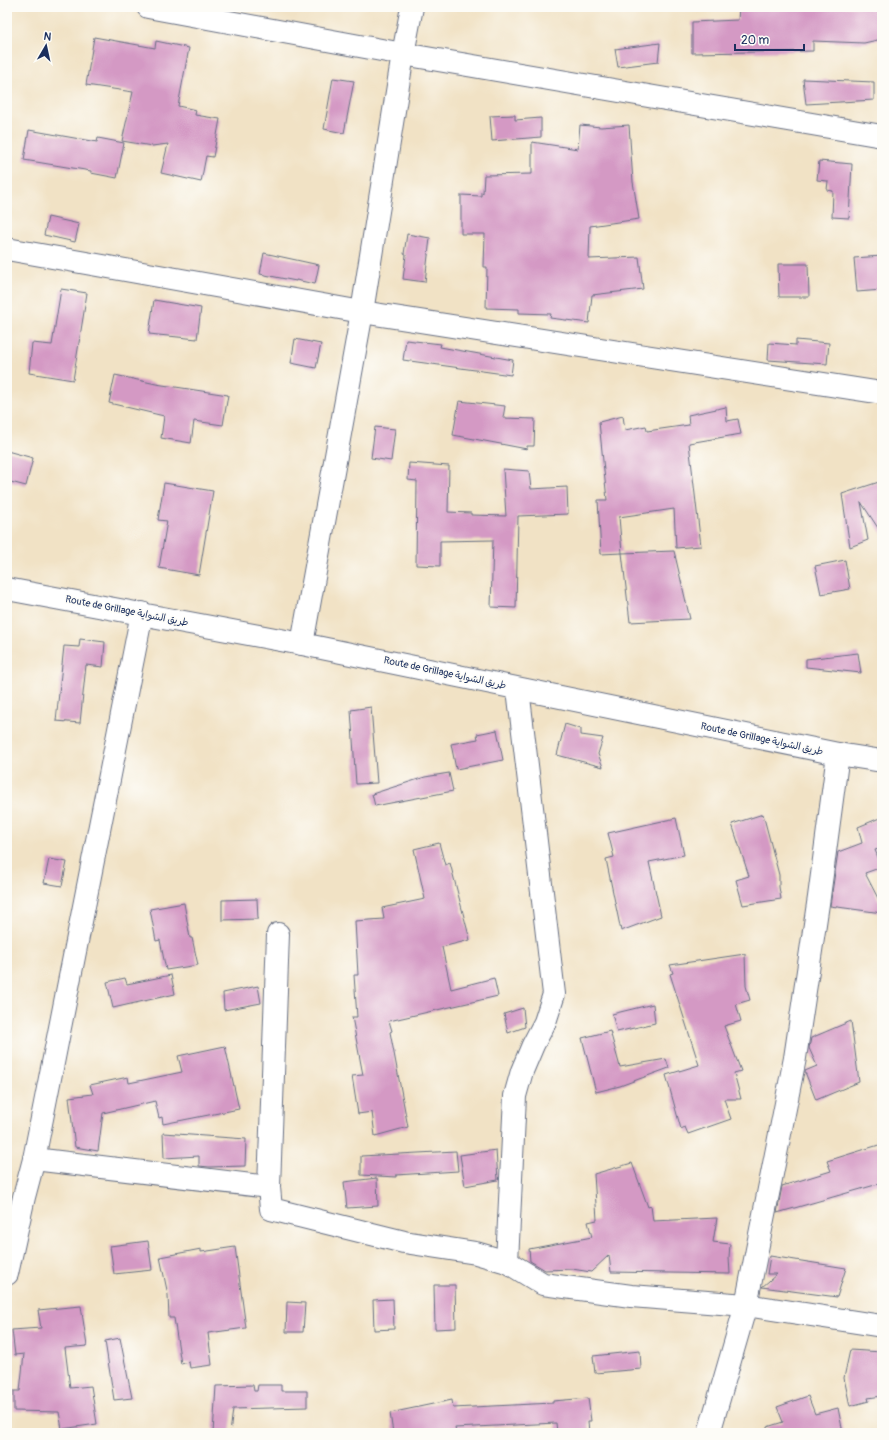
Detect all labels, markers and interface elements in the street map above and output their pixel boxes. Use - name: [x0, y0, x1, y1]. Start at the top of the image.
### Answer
- north arrow: [26, 26, 66, 66]
- scale bar: [735, 26, 804, 52]
- text: N: [43, 30, 53, 44]
- text: 20 m: [741, 33, 770, 48]
- street label: Route de Grillage طريق الشواية: [65, 593, 189, 629]
- street label: Route de Grillage طريق الشواية: [383, 654, 507, 692]
- street label: Route de Grillage طريق الشواية: [700, 720, 824, 758]

